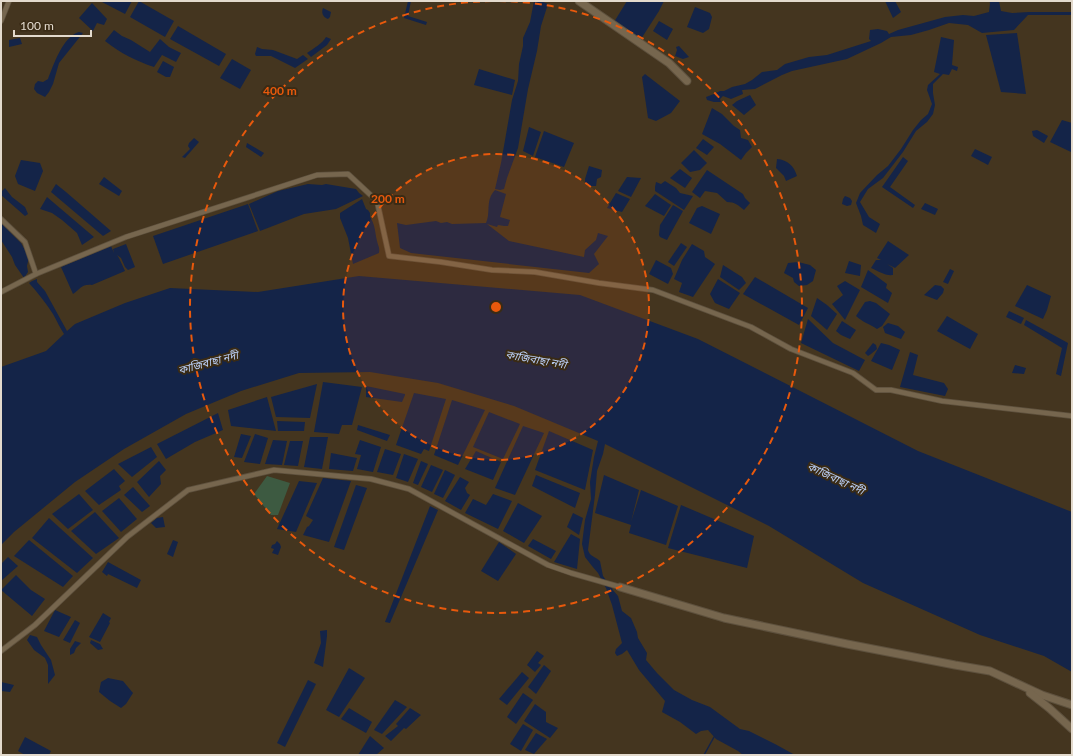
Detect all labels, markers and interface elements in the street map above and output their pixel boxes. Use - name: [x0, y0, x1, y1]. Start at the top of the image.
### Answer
- scale bar: [14, 12, 91, 38]
- text: 100 m: [20, 18, 54, 33]
- text: 400 m: [263, 83, 297, 98]
- text: 200 m: [371, 191, 405, 206]
- centre of rings: [489, 300, 503, 314]
- water label: কাজিবাছা নদী: [177, 347, 241, 376]
- water label: কাজিবাছা নদী: [505, 347, 569, 371]
- water label: কাজিবাছা নদী: [805, 459, 869, 498]

